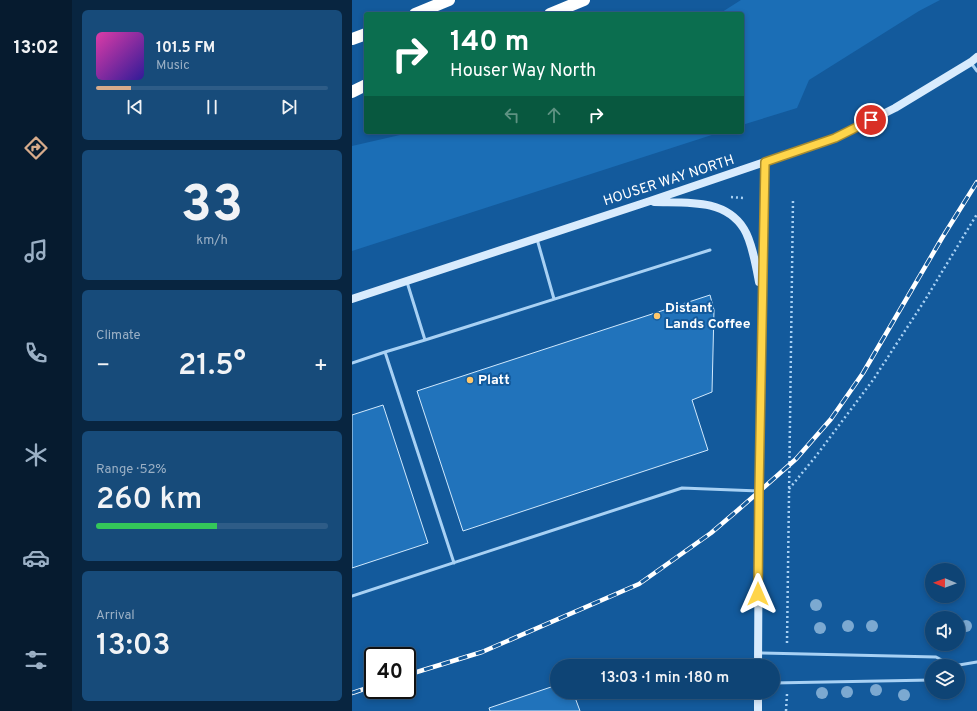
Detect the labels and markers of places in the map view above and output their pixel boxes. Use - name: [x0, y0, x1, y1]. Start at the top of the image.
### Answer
- pin: [854, 103, 888, 137]
- place label: Distant Lands Coffee: [665, 300, 751, 333]
- marker: Distant Lands Coffee: [652, 311, 662, 321]
- place label: Platt: [478, 372, 510, 389]
- marker: Platt: [465, 375, 475, 385]

